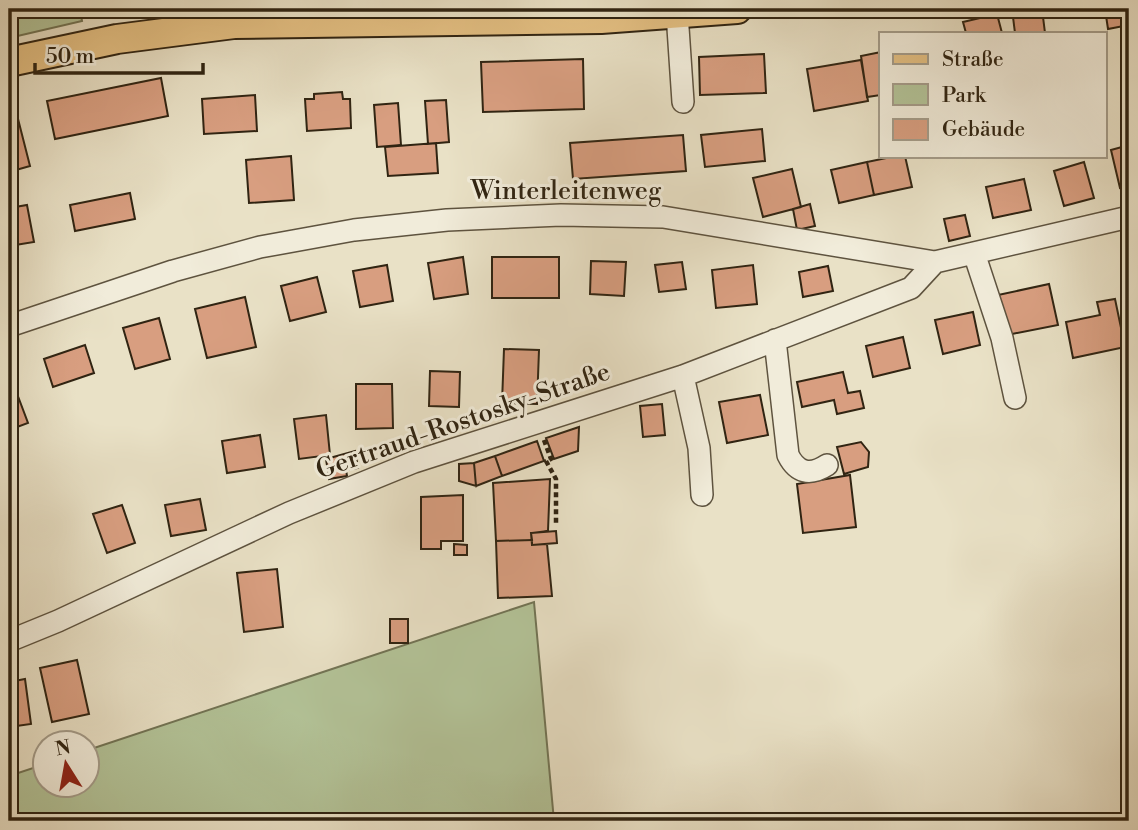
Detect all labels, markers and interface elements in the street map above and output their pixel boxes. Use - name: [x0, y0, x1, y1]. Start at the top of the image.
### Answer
- scale bar: [35, 32, 203, 76]
- legend: [879, 32, 1106, 158]
- text: 50 m: [46, 44, 94, 70]
- text: Straße: [942, 47, 1004, 73]
- text: Park: [942, 83, 987, 109]
- text: Gebäude: [942, 117, 1025, 143]
- street label: Winterleitenweg: [470, 175, 662, 207]
- street label: Gertraud-Rostosky-Straße: [312, 356, 614, 486]
- north arrow: [32, 728, 102, 798]
- text: N: [53, 735, 73, 762]

